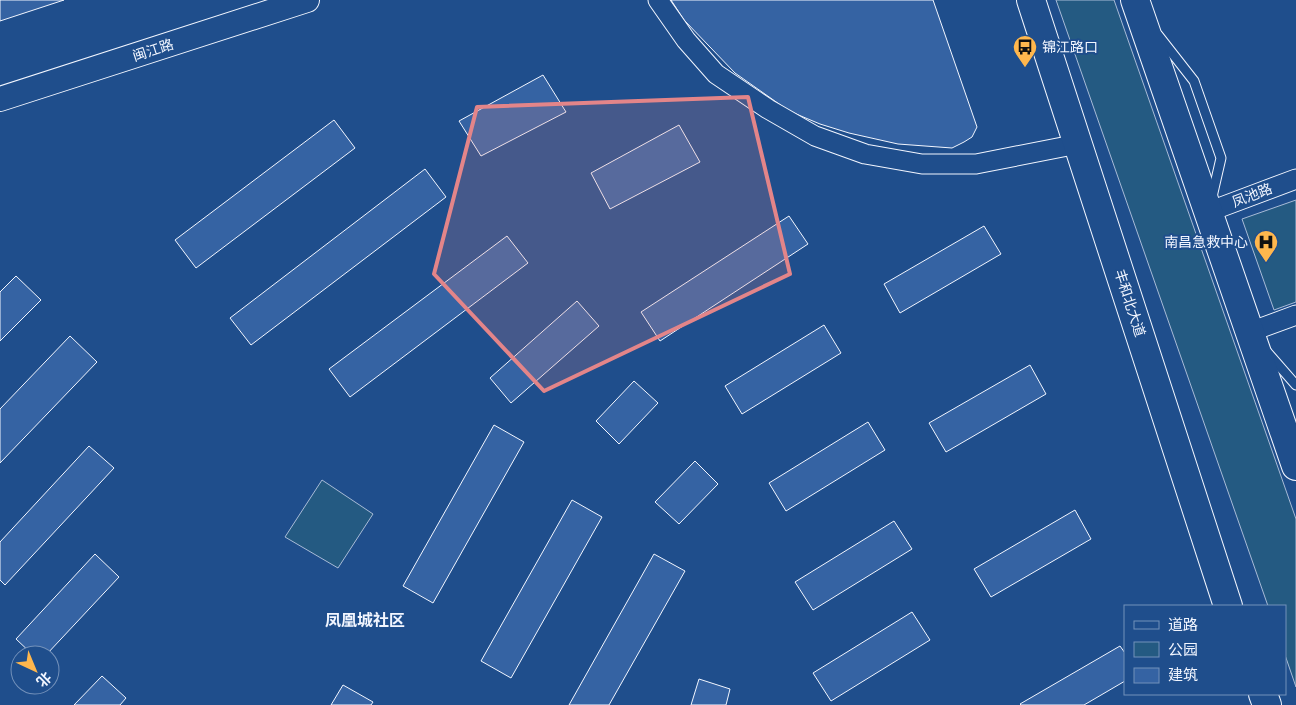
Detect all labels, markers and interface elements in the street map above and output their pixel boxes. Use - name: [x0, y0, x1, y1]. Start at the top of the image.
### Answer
- bus stop icon: 锦江路口: [1012, 34, 1038, 68]
- street label: 闽江路: [131, 36, 175, 64]
- place label: 锦江路口: [1042, 39, 1098, 55]
- street label: 凤池路: [1230, 180, 1274, 210]
- hospital icon: 南昌急救中心: [1253, 229, 1279, 263]
- place label: 南昌急救中心: [1164, 234, 1248, 250]
- street label: 丰和北大道: [1112, 267, 1148, 339]
- legend: [1124, 605, 1286, 695]
- district label: 凤凰城社区: [325, 611, 405, 629]
- text: 道路: [1168, 616, 1198, 633]
- text: 公园: [1168, 641, 1198, 658]
- north arrow: [10, 645, 60, 695]
- text: 建筑: [1168, 666, 1198, 683]
- text: 北: [33, 669, 55, 690]

